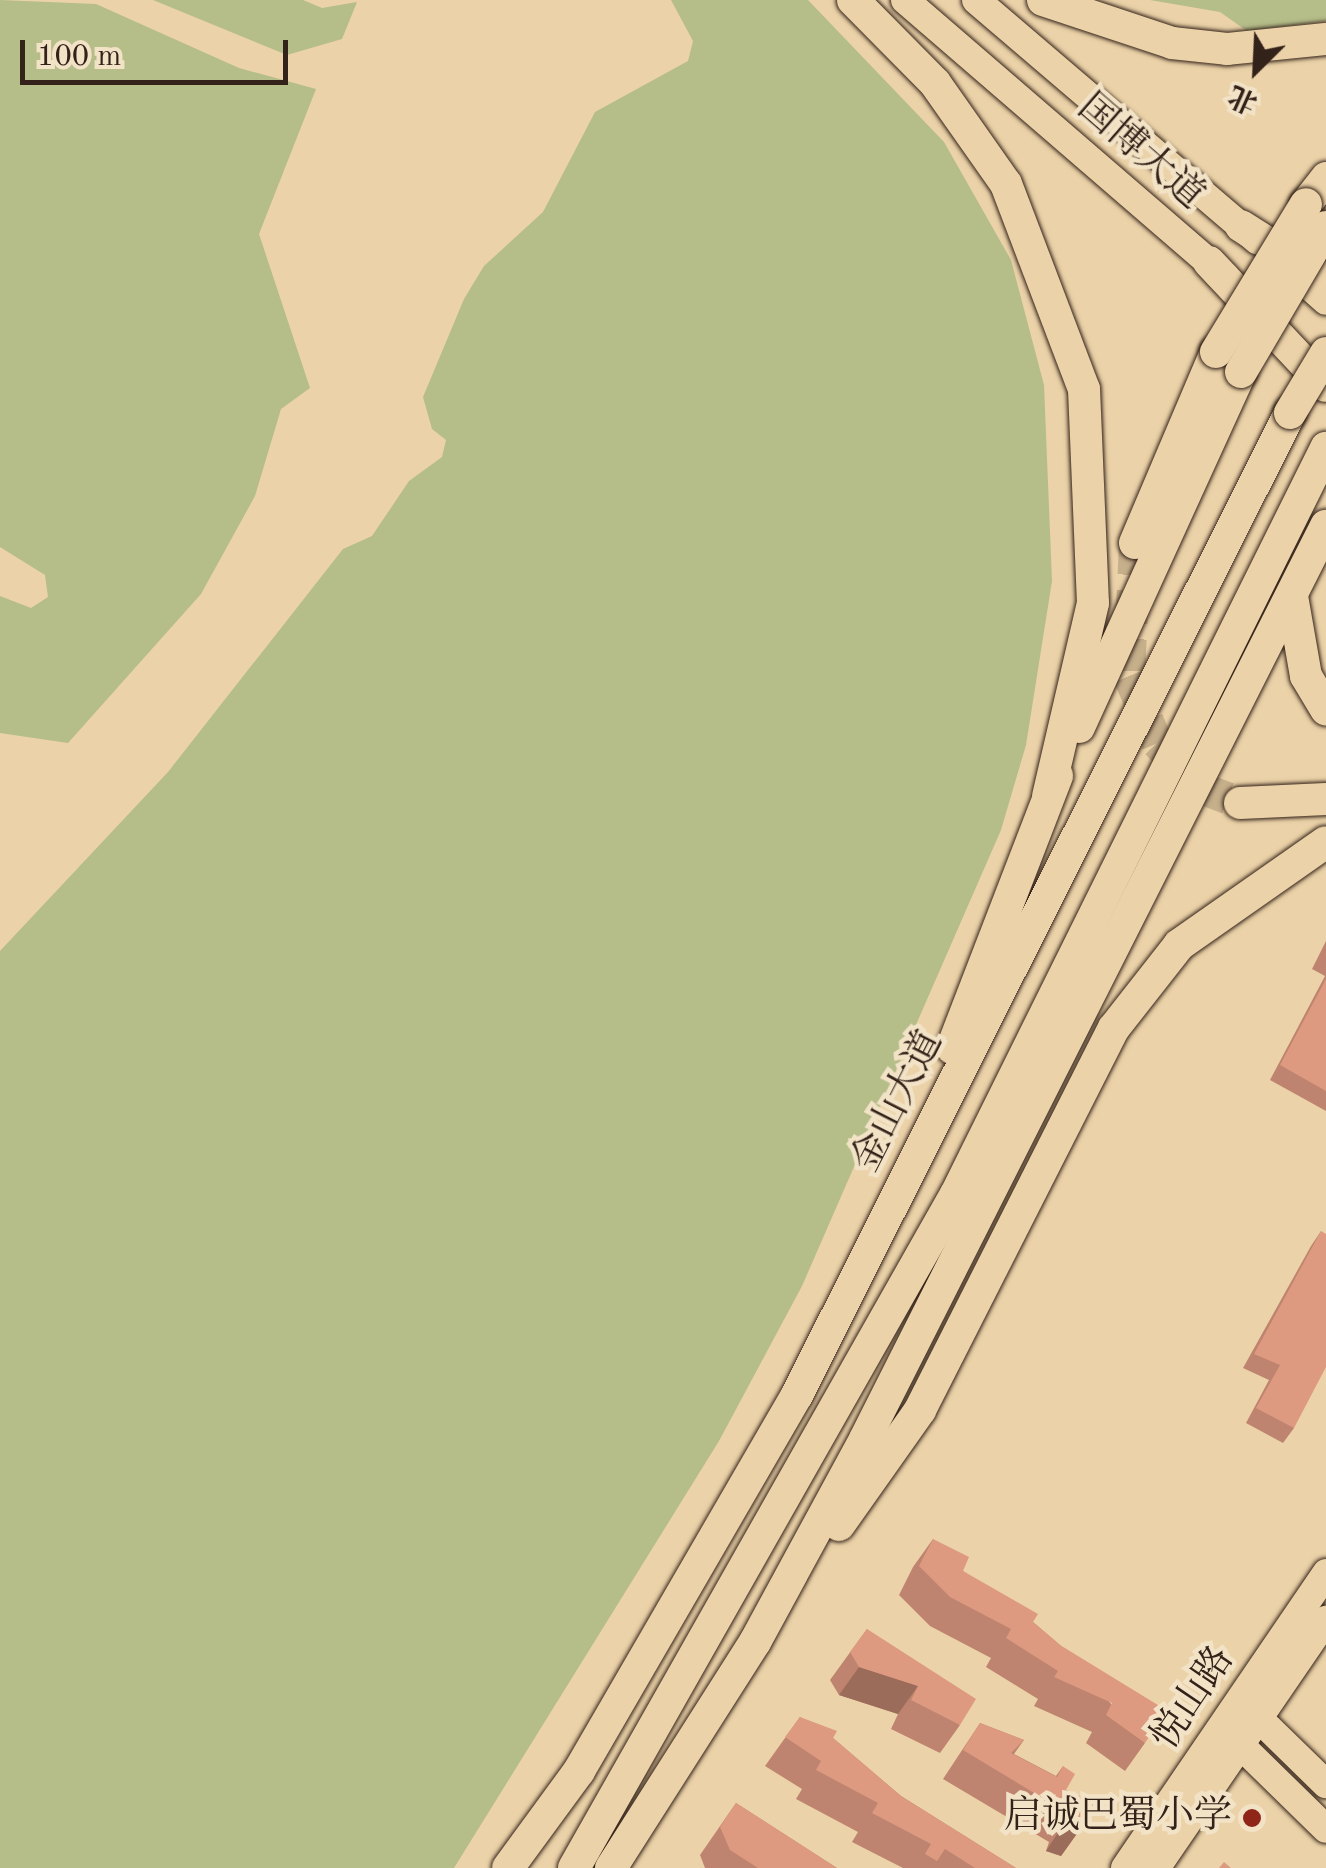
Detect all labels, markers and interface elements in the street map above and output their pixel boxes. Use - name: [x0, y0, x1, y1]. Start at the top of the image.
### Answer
- scale bar: [25, 20, 292, 82]
- north arrow: [1206, 20, 1306, 120]
- text: 100 m: [37, 42, 121, 72]
- text: 北: [1225, 79, 1262, 116]
- street label: 国博大道: [1068, 86, 1212, 220]
- street label: 金山大道: [844, 1024, 954, 1180]
- street label: 悦山路: [1143, 1639, 1245, 1759]
- place label: 启诚巴蜀小学: [1004, 1795, 1232, 1841]
- marker: 启诚巴蜀小学: [1241, 1807, 1263, 1829]

